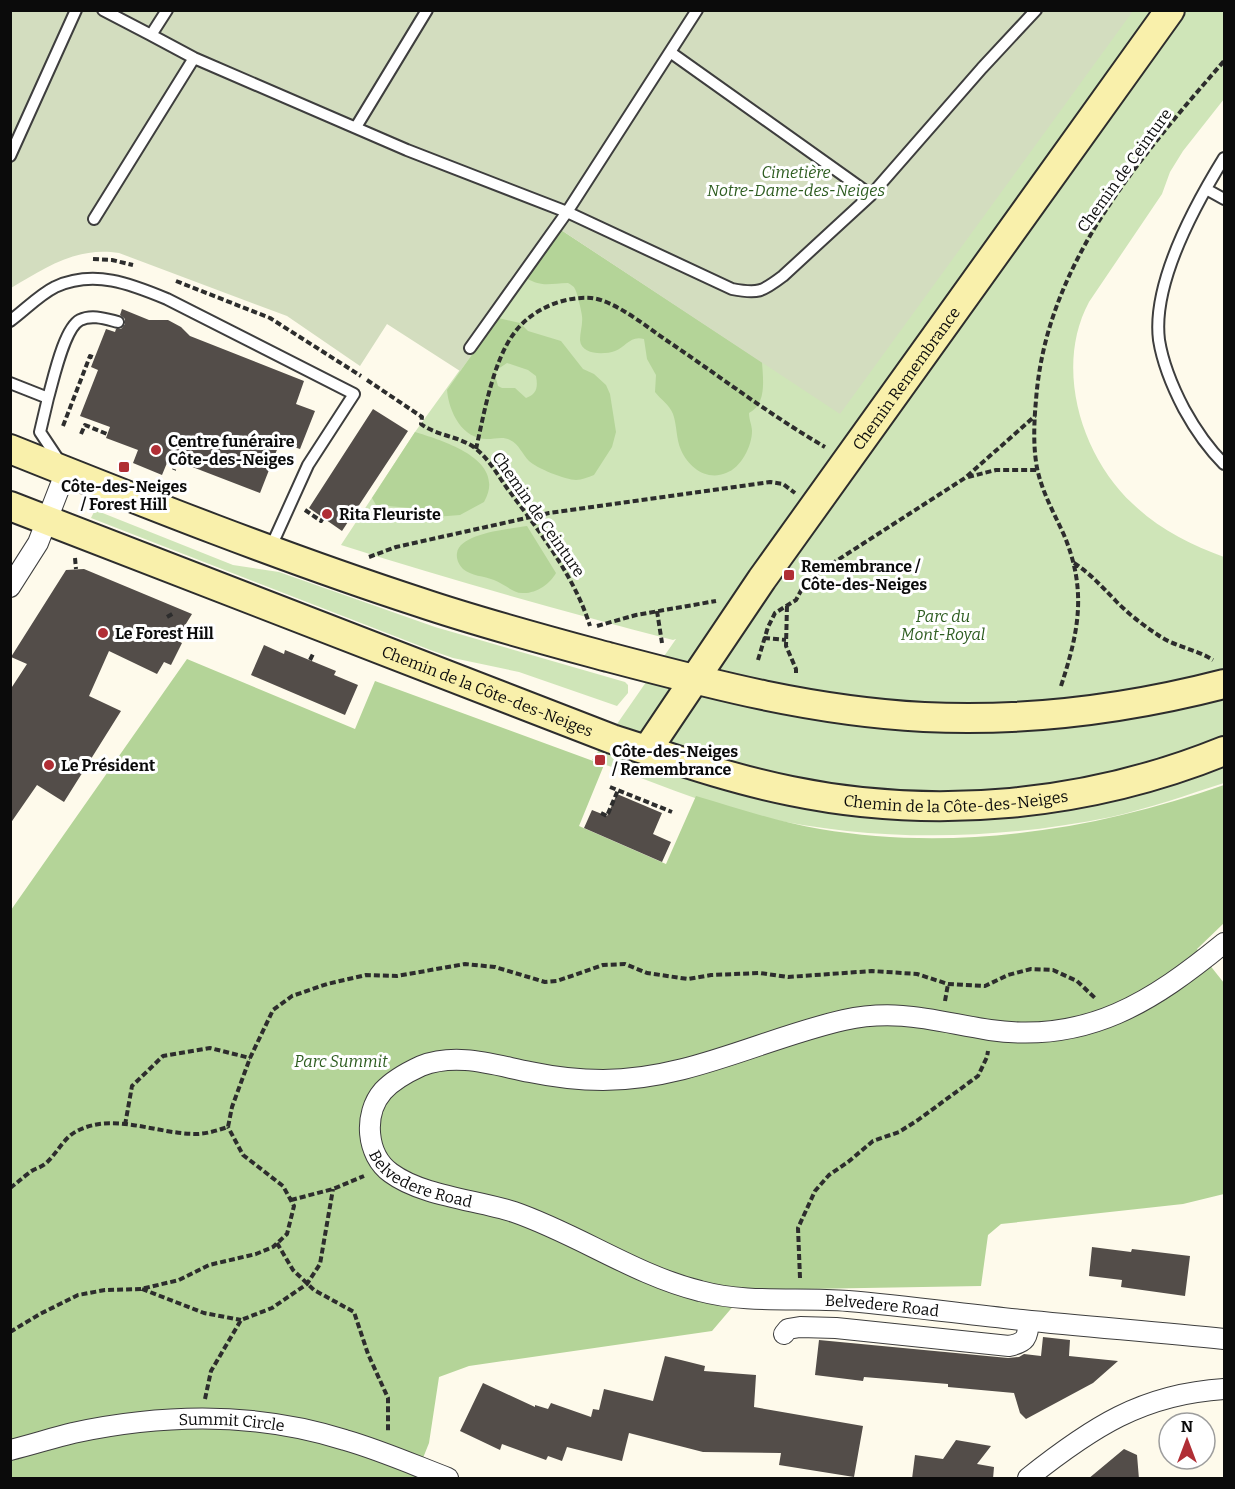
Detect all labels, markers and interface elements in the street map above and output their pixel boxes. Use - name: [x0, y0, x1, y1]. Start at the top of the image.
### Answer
- street label: Chemin de Ceinture: [1073, 105, 1176, 236]
- park label: Cimetière Notre-Dame-des-Neiges: [707, 163, 885, 200]
- street label: Chemin Remembrance: [849, 303, 964, 454]
- place label: Centre funéraire Côte-des-Neiges: [168, 432, 295, 469]
- marker: Centre funéraire Côte-des-Neiges: [149, 443, 163, 457]
- street label: Chemin de Ceinture: [488, 448, 589, 580]
- marker: Côte-des-Neiges / Forest Hill: [117, 460, 131, 474]
- place label: Côte-des-Neiges / Forest Hill: [61, 477, 187, 514]
- place label: Rita Fleuriste: [339, 505, 441, 524]
- marker: Rita Fleuriste: [320, 507, 334, 521]
- place label: Remembrance / Côte-des-Neiges: [801, 557, 927, 594]
- marker: Remembrance / Côte-des-Neiges: [782, 568, 796, 582]
- park label: Parc du Mont-Royal: [901, 607, 985, 644]
- place label: Le Forest Hill: [115, 624, 214, 643]
- marker: Le Forest Hill: [96, 626, 110, 640]
- street label: Chemin de la Côte-des-Neiges: [379, 642, 596, 741]
- place label: Côte-des-Neiges / Remembrance: [611, 742, 738, 779]
- marker: Côte-des-Neiges / Remembrance: [593, 753, 607, 767]
- place label: Le Président: [61, 756, 156, 775]
- marker: Le Président: [42, 758, 56, 772]
- street label: Chemin de la Côte-des-Neiges: [843, 786, 1069, 816]
- park label: Parc Summit: [294, 1052, 388, 1071]
- street label: Belvedere Road: [365, 1147, 475, 1211]
- street label: Belvedere Road: [825, 1291, 941, 1321]
- street label: Summit Circle: [178, 1410, 286, 1435]
- north arrow: [1157, 1411, 1217, 1471]
- text: N: [1181, 1417, 1193, 1436]

